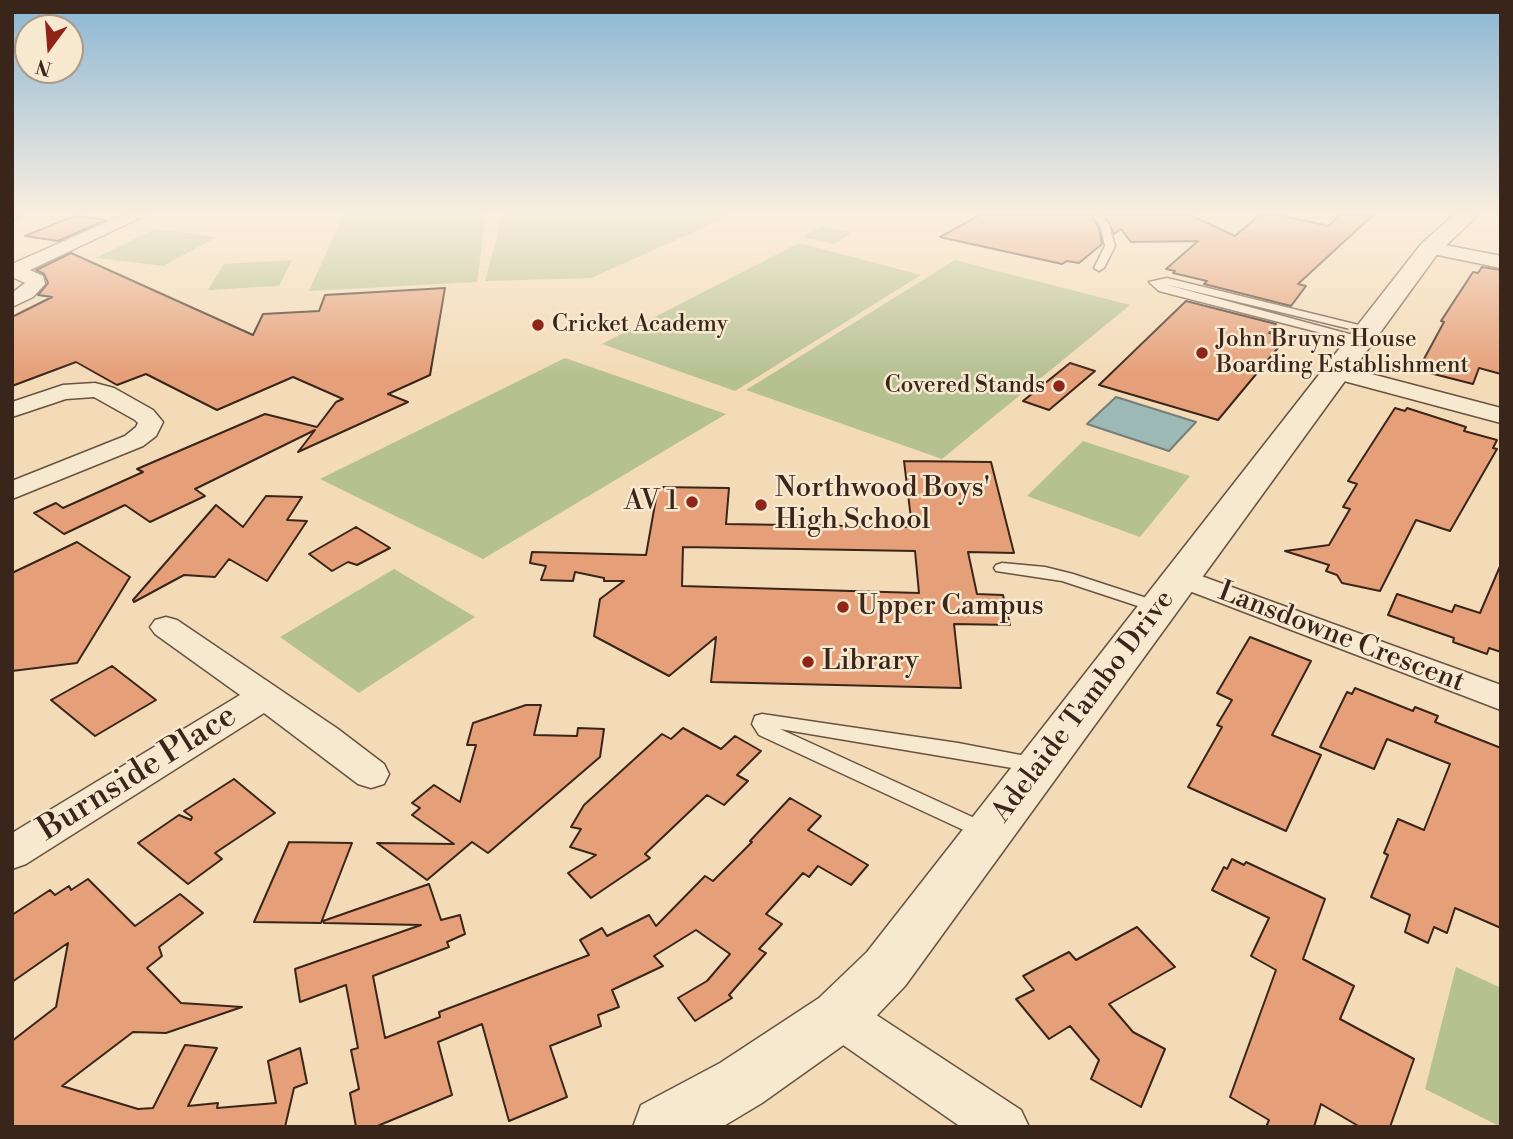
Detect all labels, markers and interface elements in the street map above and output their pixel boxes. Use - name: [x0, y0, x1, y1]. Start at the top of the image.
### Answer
- north arrow: [14, 14, 84, 84]
- text: N: [33, 54, 54, 81]
- place label: Cricket Academy: [552, 311, 728, 339]
- marker: Cricket Academy: [530, 317, 546, 333]
- place label: John Bruyns House Boarding Establishment: [1216, 326, 1469, 380]
- marker: John Bruyns House Boarding Establishment: [1194, 345, 1210, 361]
- place label: Covered Stands: [885, 372, 1045, 400]
- marker: Covered Stands: [1051, 378, 1067, 394]
- place label: Northwood Boys' High School: [775, 472, 990, 538]
- place label: AV 1: [624, 485, 678, 519]
- marker: AV 1: [684, 494, 700, 510]
- marker: Northwood Boys' High School: [753, 497, 769, 513]
- street label: Lansdowne Crescent: [1213, 576, 1469, 700]
- street label: Adelaide Tambo Drive: [986, 584, 1182, 830]
- place label: Upper Campus: [857, 590, 1044, 624]
- marker: Upper Campus: [835, 599, 851, 615]
- place label: Library: [822, 645, 919, 679]
- marker: Library: [800, 654, 816, 670]
- street label: Burnside Place: [32, 697, 244, 851]

